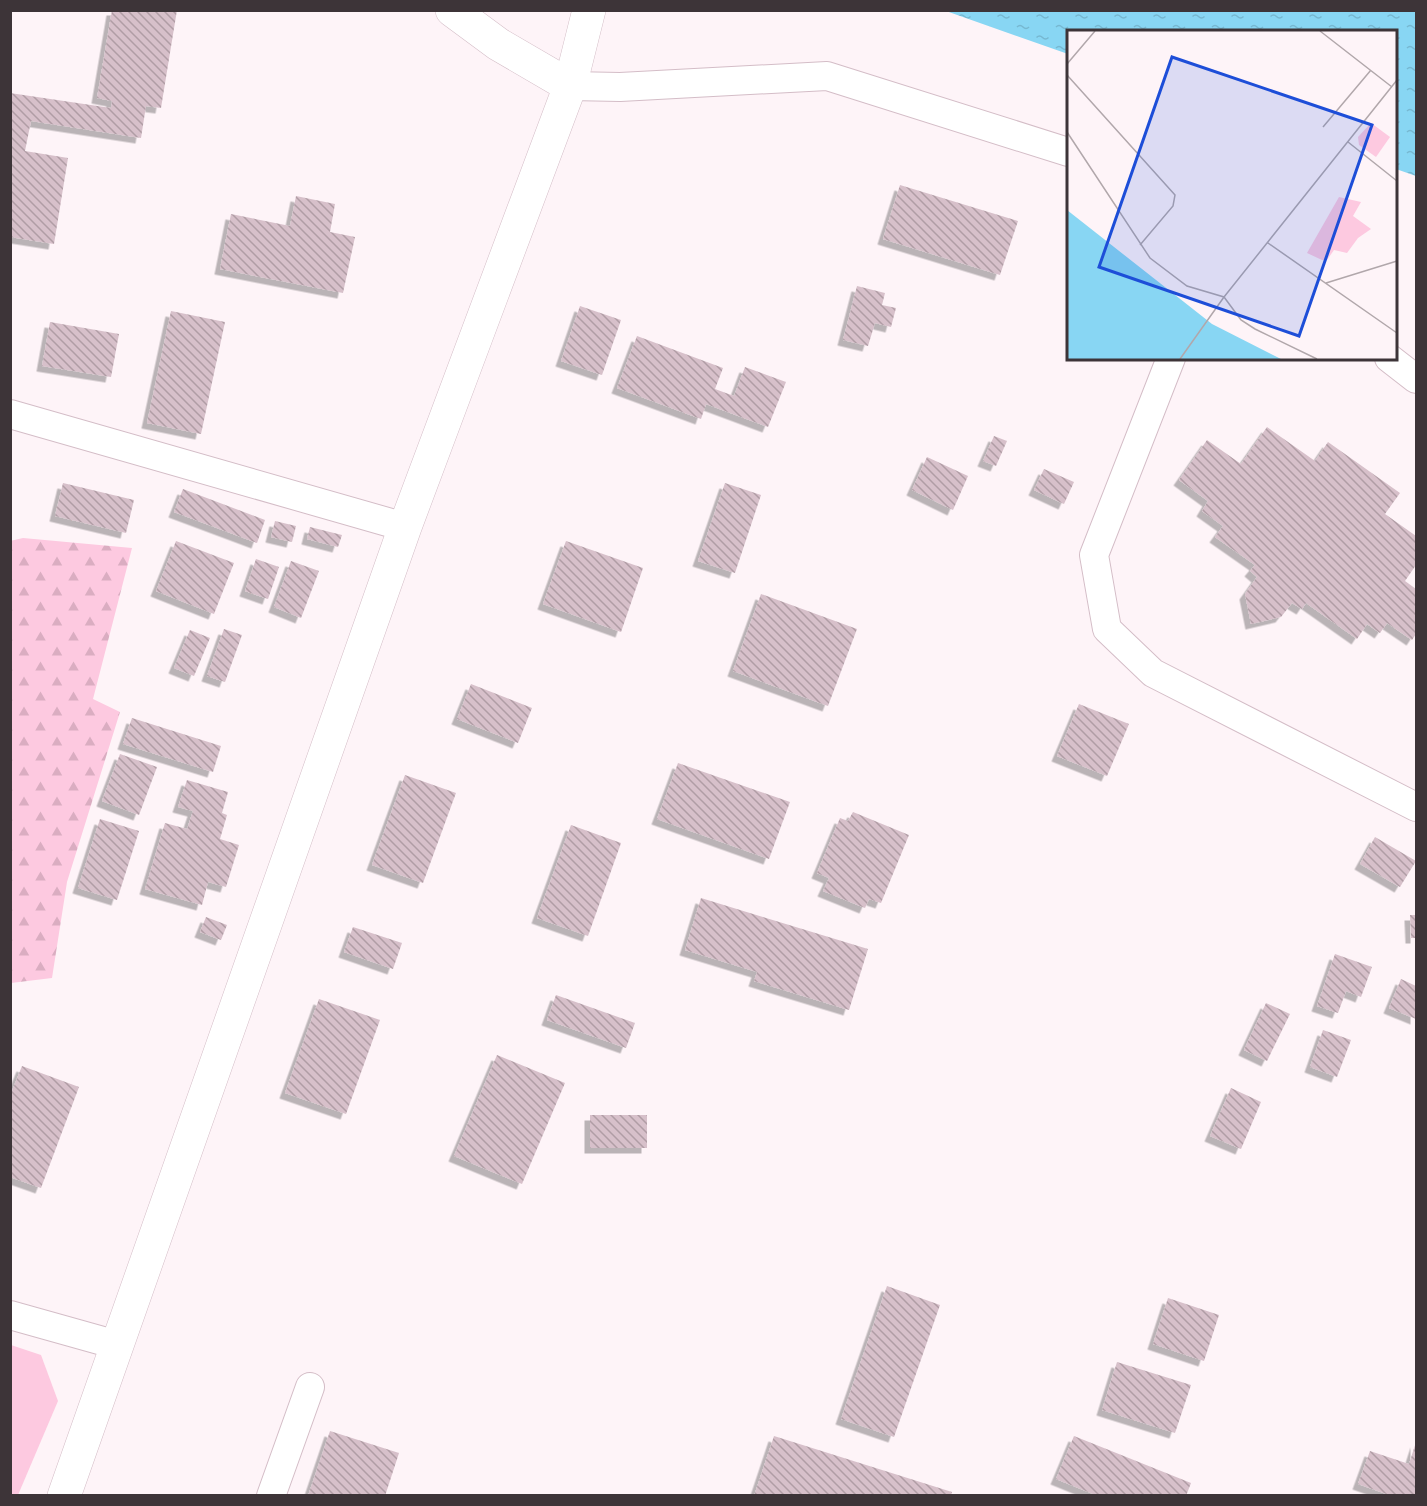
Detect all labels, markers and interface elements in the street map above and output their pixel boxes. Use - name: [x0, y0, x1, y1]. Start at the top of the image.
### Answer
- inset map: [1067, 30, 1397, 360]

